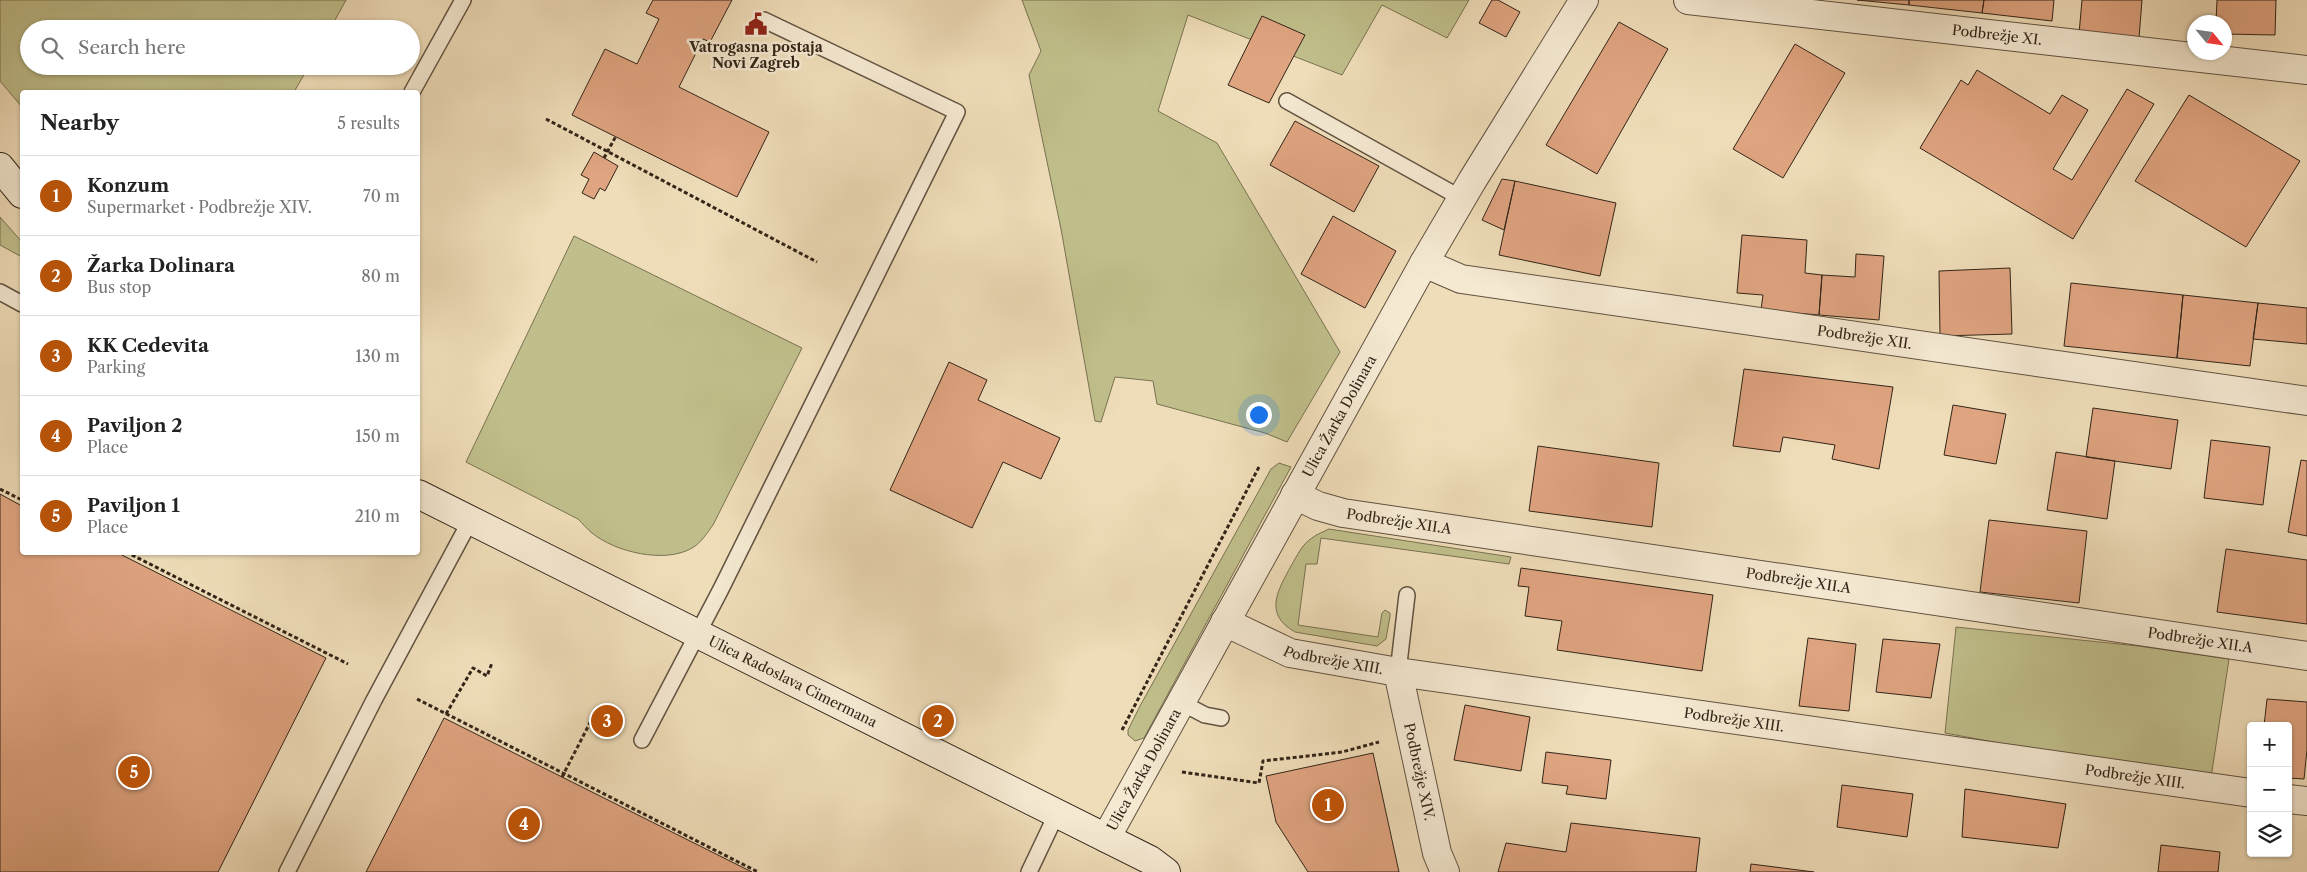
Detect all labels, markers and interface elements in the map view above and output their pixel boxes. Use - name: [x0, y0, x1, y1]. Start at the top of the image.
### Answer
- public building icon: Vatrogasna postaja Novi Zagreb: [743, 11, 769, 37]
- north arrow: [2187, 15, 2232, 60]
- search box: [20, 20, 420, 75]
- street label: Podbrežje XI.: [1951, 21, 2043, 49]
- icon: search: [38, 34, 66, 62]
- text: Search here: [78, 36, 186, 59]
- place label: Vatrogasna postaja Novi Zagreb: [688, 38, 824, 72]
- text: Nearby: [40, 110, 119, 135]
- text: 5 results: [337, 113, 400, 133]
- text: Konzum: [87, 174, 169, 197]
- text: 1: [52, 186, 60, 206]
- text: 70 m: [363, 186, 400, 206]
- text: Supermarket · Podbrežje XIV.: [87, 197, 312, 217]
- text: Žarka Dolinara: [87, 254, 235, 277]
- text: 2: [51, 266, 61, 286]
- text: 80 m: [361, 266, 400, 286]
- text: Bus stop: [87, 277, 151, 297]
- street label: Podbrežje XII.: [1816, 321, 1913, 353]
- text: KK Cedevita: [87, 334, 209, 357]
- text: 3: [51, 346, 61, 366]
- text: 130 m: [355, 346, 400, 366]
- street label: Ulica Žarka Dolinara: [1298, 351, 1381, 480]
- text: Parking: [87, 357, 145, 377]
- your location: [1246, 402, 1272, 428]
- text: Paviljon 2: [87, 414, 183, 437]
- text: 4: [51, 426, 61, 446]
- text: 150 m: [355, 426, 400, 446]
- text: Place: [87, 437, 128, 457]
- text: Paviljon 1: [87, 494, 180, 517]
- street label: Podbrežje XII.A: [1345, 505, 1453, 538]
- text: 5: [52, 506, 60, 526]
- text: 210 m: [355, 506, 400, 526]
- text: Place: [87, 517, 128, 537]
- street label: Podbrežje XII.A: [1745, 564, 1853, 597]
- street label: Podbrežje XII.A: [2146, 623, 2255, 657]
- street label: Ulica Radoslava Cimermana: [705, 632, 881, 731]
- street label: Podbrežje XIII.: [1280, 642, 1385, 678]
- pin: 3: [591, 702, 623, 740]
- pin: 2: [922, 702, 954, 740]
- street label: Podbrežje XIII.: [1683, 704, 1785, 736]
- street label: Ulica Žarka Dolinara: [1103, 705, 1185, 834]
- street label: Podbrežje XIV.: [1400, 721, 1439, 822]
- map controls: [2247, 722, 2292, 857]
- button: +: [2247, 722, 2292, 767]
- pin: 5: [118, 753, 150, 791]
- street label: Podbrežje XIII.: [2084, 761, 2186, 793]
- button: −: [2247, 767, 2292, 812]
- pin: 1: [1312, 786, 1344, 824]
- pin: 4: [508, 805, 540, 843]
- button: layers: [2247, 812, 2292, 857]

